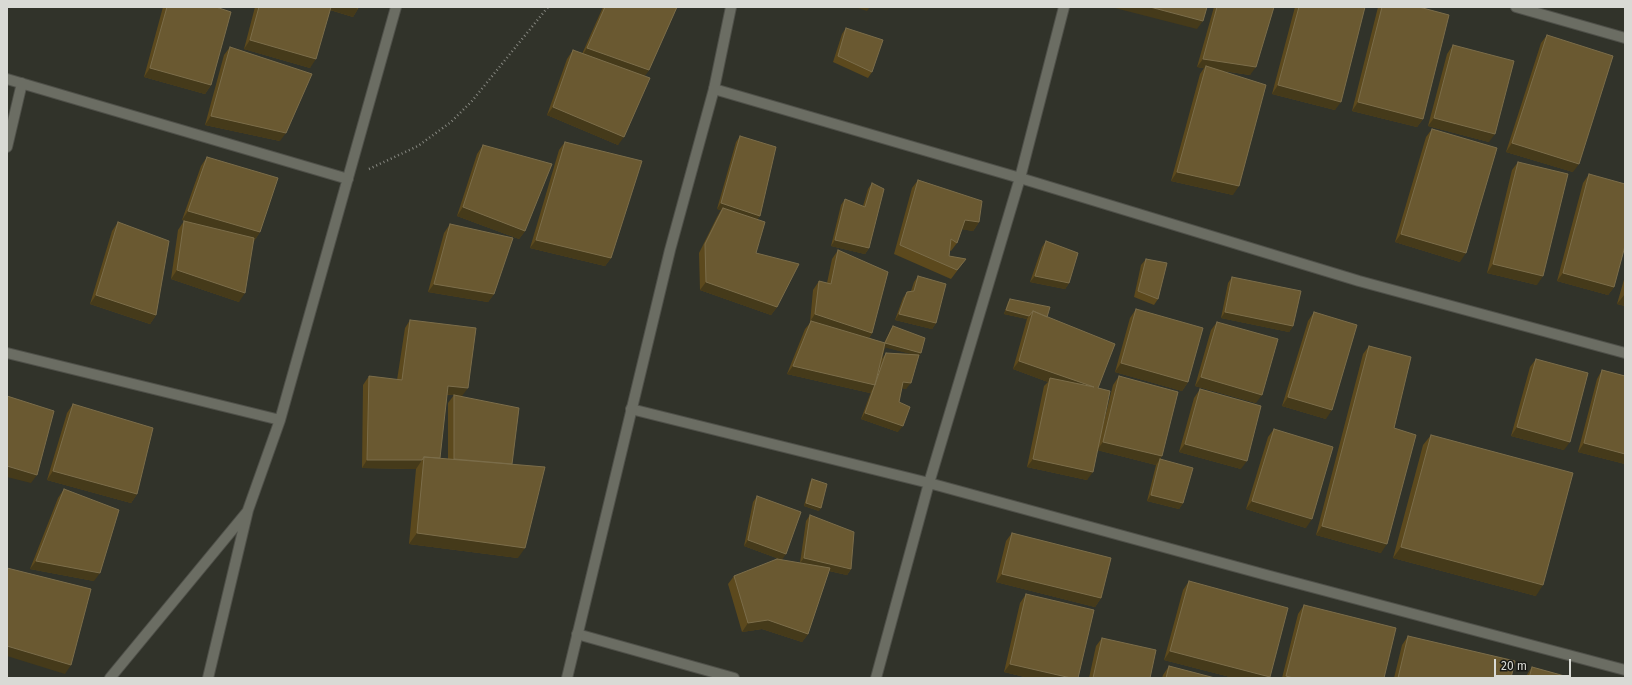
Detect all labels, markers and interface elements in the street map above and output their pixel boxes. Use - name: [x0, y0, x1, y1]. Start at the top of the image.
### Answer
- scale bar: [1496, 651, 1573, 677]
- text: 20 m: [1501, 659, 1527, 673]

